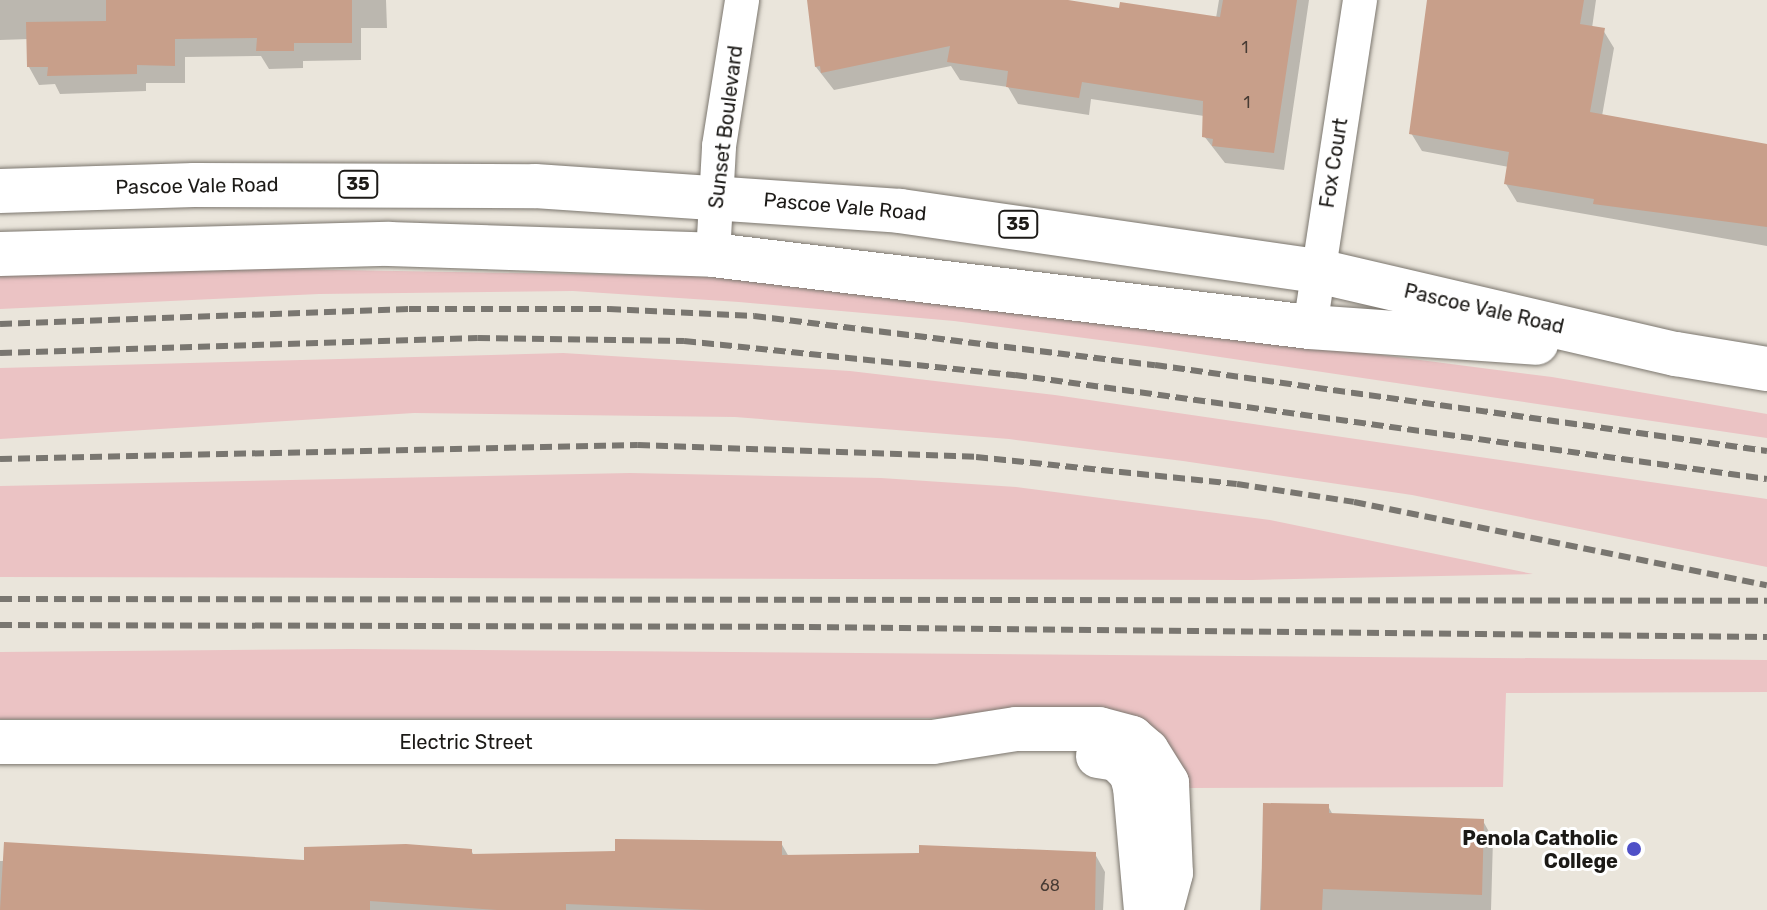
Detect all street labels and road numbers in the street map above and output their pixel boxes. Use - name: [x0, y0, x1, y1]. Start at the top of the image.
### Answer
- street label: Sunset Boulevard: [704, 44, 748, 210]
- street label: Fox Court: [1315, 116, 1353, 210]
- road number: 35: [338, 170, 378, 198]
- street label: Pascoe Vale Road: [115, 173, 279, 199]
- street label: Pascoe Vale Road: [762, 188, 928, 226]
- road number: 35: [998, 210, 1038, 238]
- street label: Pascoe Vale Road: [1401, 279, 1567, 339]
- street label: Electric Street: [399, 730, 533, 754]

